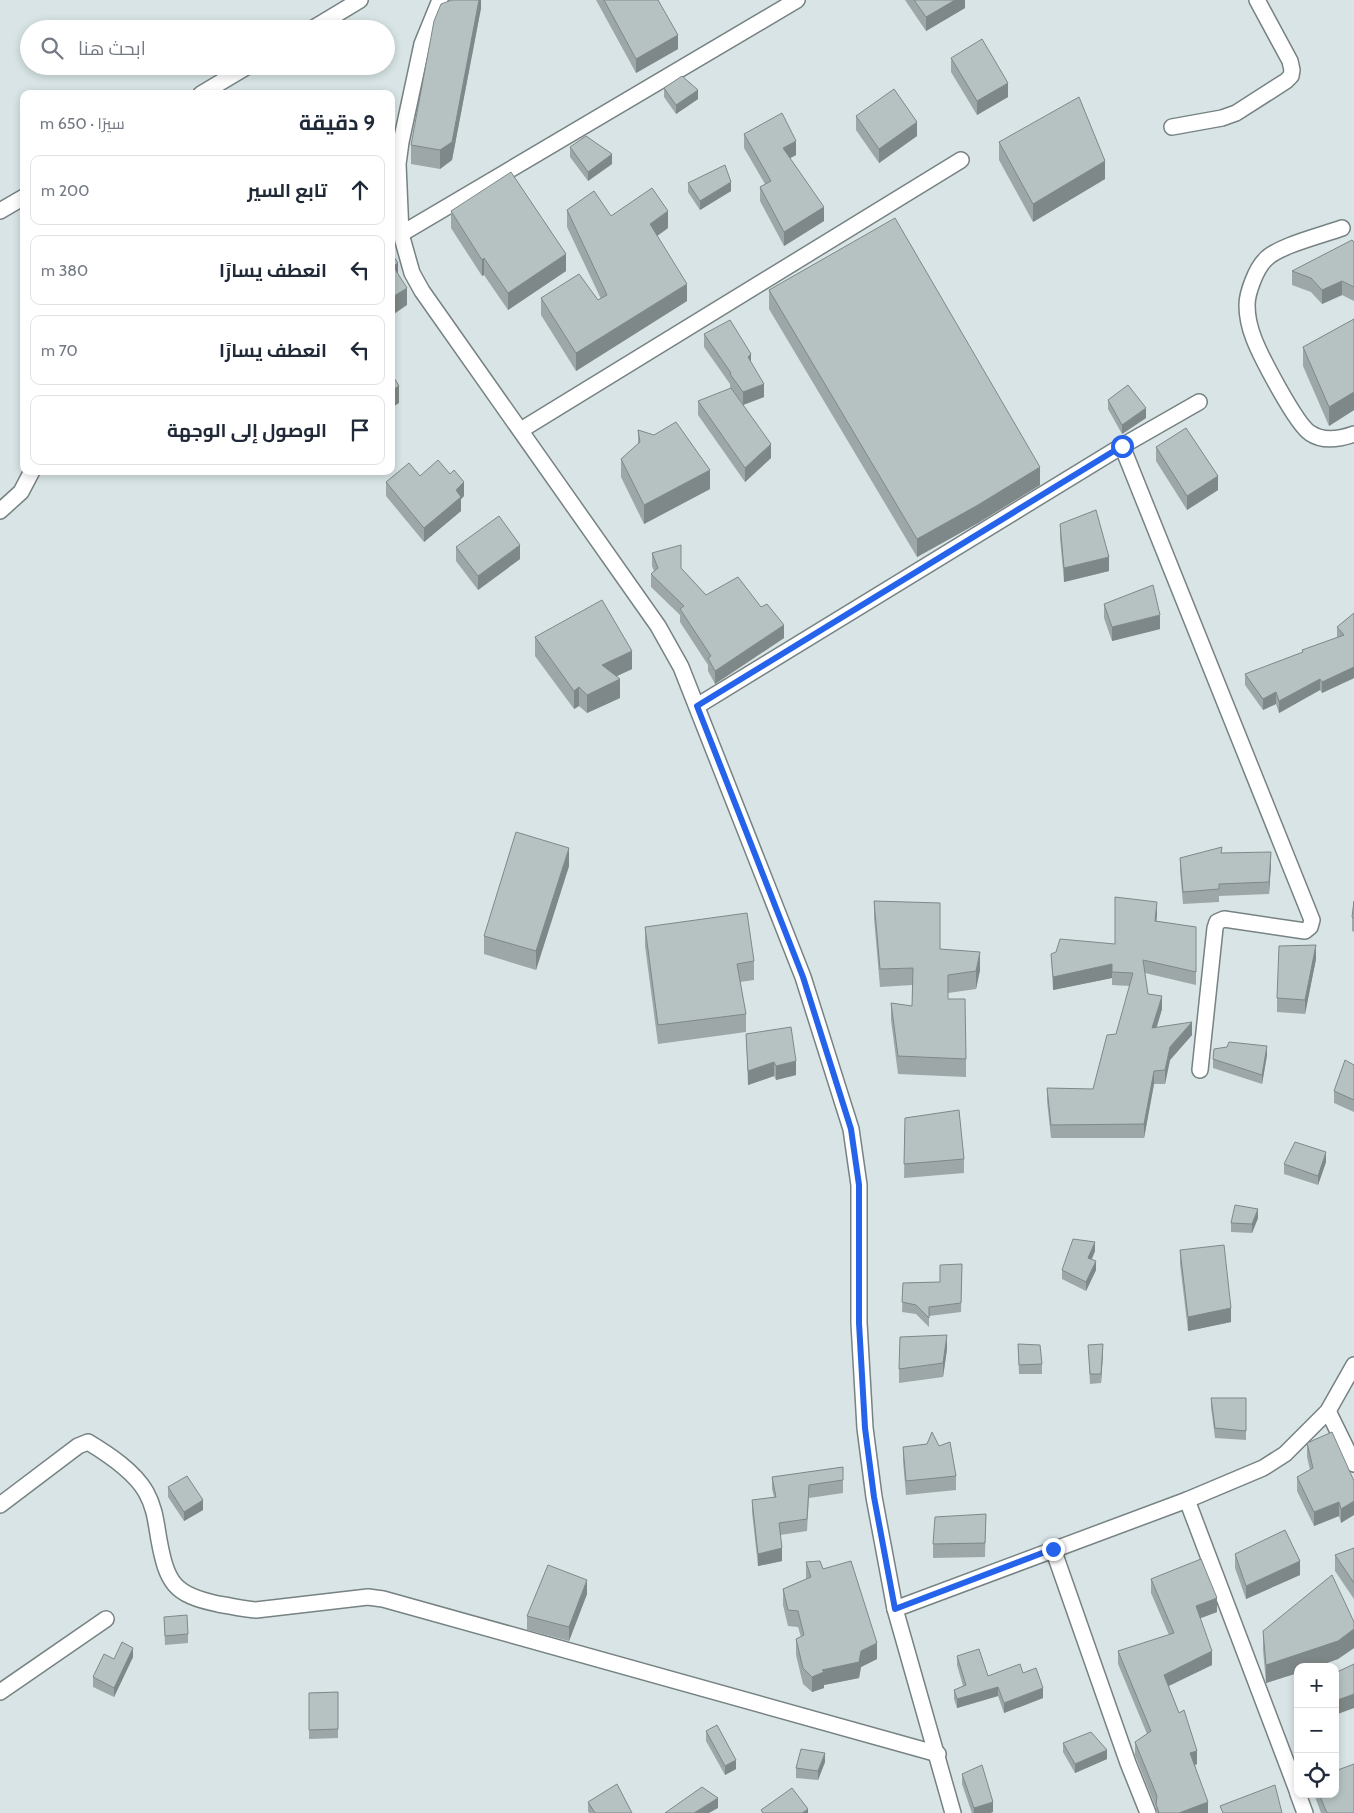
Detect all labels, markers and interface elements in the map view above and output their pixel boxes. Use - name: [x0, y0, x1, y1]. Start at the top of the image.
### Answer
- search box: [20, 20, 395, 75]
- icon: search: [38, 34, 66, 62]
- text: ابحث هنا: [78, 37, 146, 60]
- text: 9 دقيقة: [299, 110, 375, 135]
- text: سيرًا · 650 m: [40, 114, 125, 133]
- icon: ahead: [346, 176, 374, 204]
- text: تابع السير: [247, 179, 327, 202]
- text: 200 m: [41, 181, 89, 200]
- icon: left: [346, 256, 374, 284]
- text: انعطف يسارًا: [219, 259, 327, 282]
- text: 380 m: [41, 261, 88, 280]
- icon: left: [346, 336, 374, 364]
- text: انعطف يسارًا: [219, 339, 327, 362]
- text: 70 m: [41, 341, 78, 360]
- icon: arrive: [346, 416, 374, 444]
- text: الوصول إلى الوجهة: [167, 419, 327, 442]
- route start: [1111, 435, 1134, 458]
- route end: [1042, 1538, 1065, 1561]
- map controls: [1294, 1663, 1339, 1798]
- button: +: [1294, 1663, 1339, 1708]
- button: −: [1294, 1708, 1339, 1753]
- button: locate: [1294, 1753, 1339, 1798]

